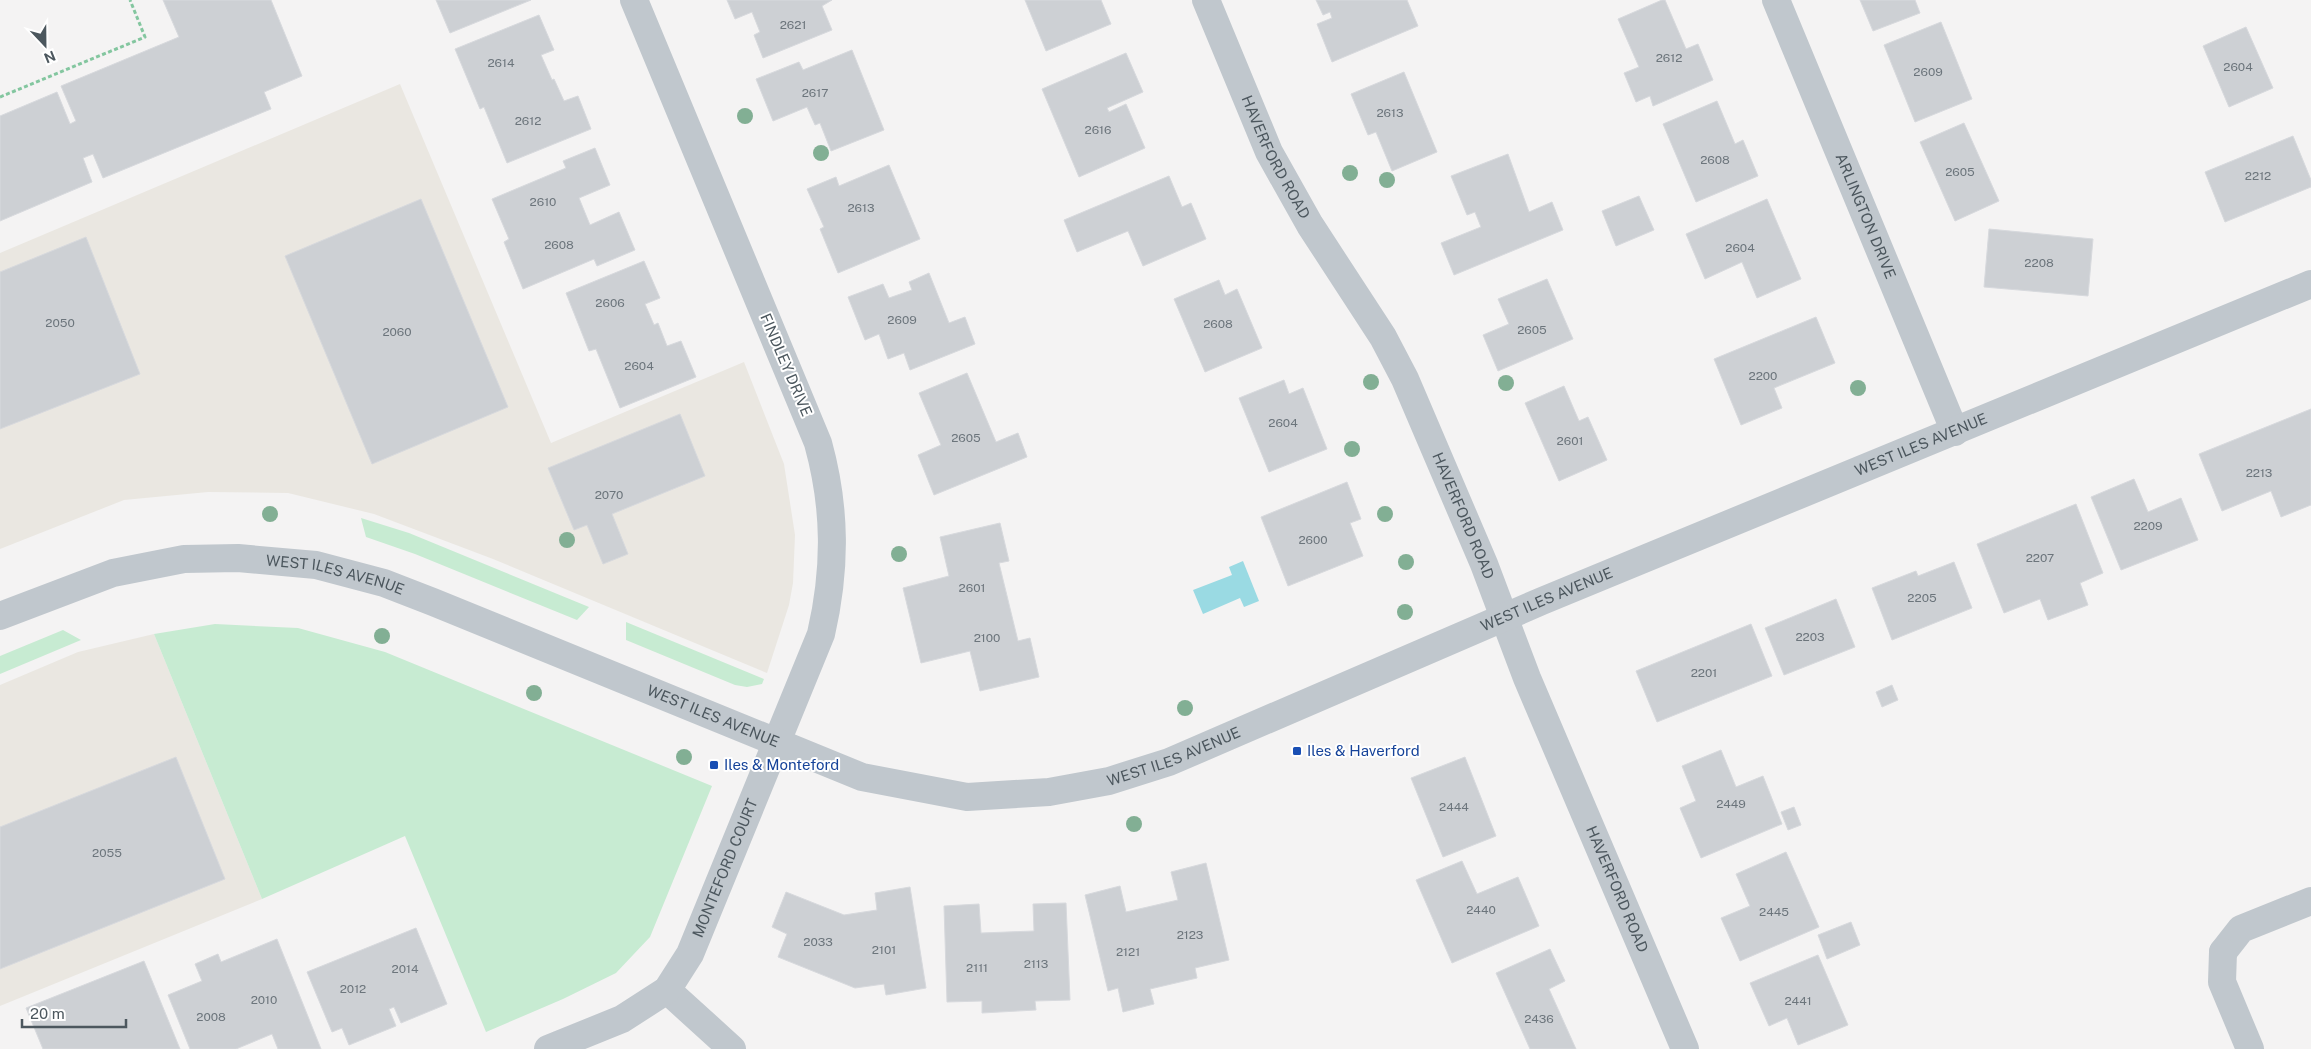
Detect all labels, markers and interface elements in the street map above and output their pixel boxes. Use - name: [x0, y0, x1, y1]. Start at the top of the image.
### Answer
- house number: 2621: [780, 18, 806, 32]
- north arrow: [20, 20, 70, 70]
- text: N: [42, 48, 58, 67]
- house number: 2612: [1656, 51, 1682, 65]
- house number: 2614: [487, 56, 515, 70]
- house number: 2604: [2223, 60, 2253, 74]
- house number: 2609: [1913, 65, 1943, 79]
- house number: 2617: [802, 86, 828, 100]
- street label: HAVERFORD ROAD: [1238, 93, 1314, 222]
- house number: 2613: [1376, 106, 1404, 120]
- house number: 2612: [515, 114, 541, 128]
- house number: 2616: [1085, 123, 1111, 137]
- street label: ARLINGTON DRIVE: [1832, 151, 1900, 281]
- house number: 2608: [1700, 153, 1730, 167]
- house number: 2605: [1945, 165, 1975, 179]
- house number: 2212: [2245, 169, 2271, 183]
- house number: 2610: [530, 195, 556, 209]
- house number: 2613: [847, 201, 875, 215]
- house number: 2608: [544, 238, 574, 252]
- house number: 2604: [1725, 241, 1755, 255]
- house number: 2208: [2024, 256, 2054, 270]
- house number: 2606: [595, 296, 625, 310]
- street label: FINDLEY DRIVE: [757, 311, 816, 419]
- house number: 2609: [887, 313, 917, 327]
- house number: 2050: [45, 316, 75, 330]
- house number: 2608: [1203, 317, 1233, 331]
- house number: 2605: [1517, 323, 1547, 337]
- house number: 2060: [382, 325, 412, 339]
- house number: 2604: [624, 359, 654, 373]
- house number: 2200: [1749, 369, 1777, 383]
- street label: WEST ILES AVENUE: [1852, 409, 1989, 479]
- house number: 2604: [1268, 416, 1298, 430]
- house number: 2605: [951, 431, 981, 445]
- house number: 2601: [1557, 434, 1583, 448]
- street label: HAVERFORD ROAD: [1429, 450, 1498, 581]
- house number: 2213: [2246, 466, 2272, 480]
- house number: 2070: [595, 488, 623, 502]
- house number: 2209: [2133, 519, 2163, 533]
- house number: 2600: [1298, 533, 1328, 547]
- house number: 2207: [2026, 551, 2054, 565]
- street label: WEST ILES AVENUE: [265, 552, 407, 598]
- street label: WEST ILES AVENUE: [1478, 564, 1615, 634]
- house number: 2601: [959, 581, 985, 595]
- house number: 2205: [1907, 591, 1937, 605]
- house number: 2203: [1795, 630, 1825, 644]
- house number: 2100: [974, 631, 1000, 645]
- house number: 2201: [1691, 666, 1717, 680]
- street label: WEST ILES AVENUE: [645, 681, 782, 750]
- street label: WEST ILES AVENUE: [1105, 723, 1243, 789]
- place label: Iles & Haverford: [1307, 742, 1420, 759]
- marker: Iles & Haverford: [1291, 745, 1303, 757]
- place label: Iles & Monteford: [724, 756, 839, 773]
- marker: Iles & Monteford: [708, 759, 720, 771]
- street label: MONTEFORD COURT: [689, 796, 761, 940]
- house number: 2449: [1716, 797, 1746, 811]
- house number: 2444: [1439, 800, 1469, 814]
- street label: HAVERFORD ROAD: [1583, 823, 1652, 955]
- house number: 2055: [92, 846, 122, 860]
- house number: 2440: [1466, 903, 1496, 917]
- house number: 2445: [1759, 905, 1789, 919]
- house number: 2123: [1177, 928, 1203, 942]
- house number: 2033: [803, 935, 833, 949]
- house number: 2101: [872, 943, 896, 957]
- house number: 2121: [1116, 945, 1140, 959]
- house number: 2113: [1024, 957, 1048, 971]
- house number: 2111: [966, 961, 988, 975]
- house number: 2014: [392, 962, 419, 976]
- house number: 2012: [340, 982, 366, 996]
- house number: 2010: [251, 993, 277, 1007]
- house number: 2441: [1784, 994, 1812, 1008]
- scale bar: [22, 996, 126, 1028]
- text: 20 m: [30, 1005, 65, 1022]
- house number: 2008: [196, 1010, 226, 1024]
- house number: 2436: [1524, 1012, 1554, 1026]

